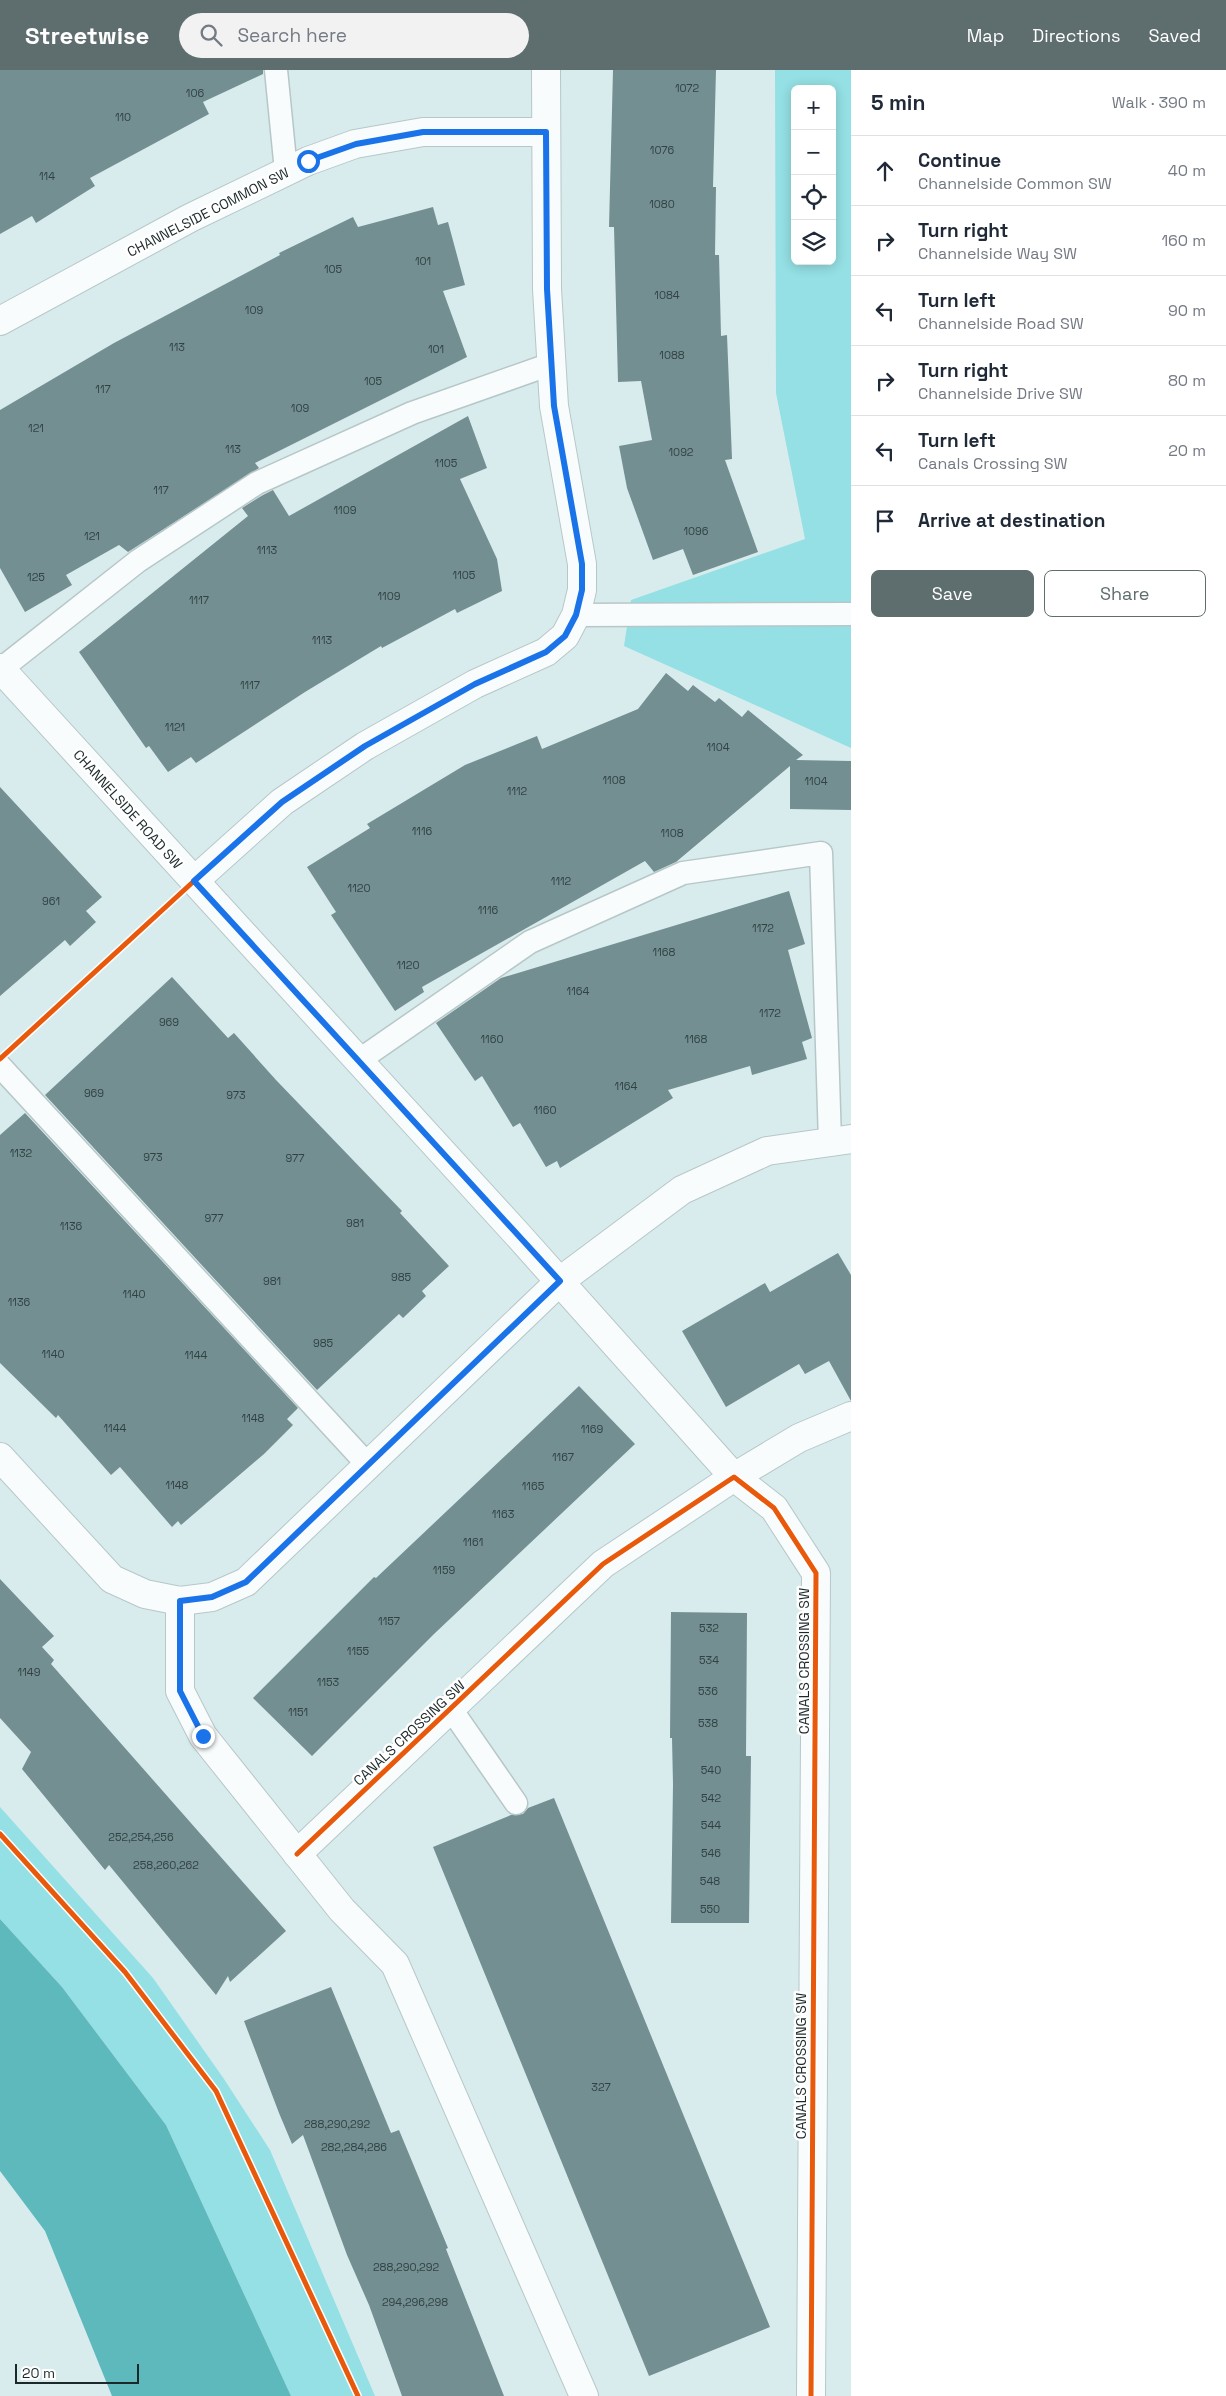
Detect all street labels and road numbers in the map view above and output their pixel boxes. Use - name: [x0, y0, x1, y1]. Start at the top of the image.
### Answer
- street label: CHANNELSIDE COMMON SW: [124, 163, 292, 261]
- street label: CHANNELSIDE ROAD SW: [70, 746, 186, 872]
- street label: CANALS CROSSING SW: [795, 1588, 813, 1734]
- street label: CANALS CROSSING SW: [349, 1676, 469, 1790]
- street label: CANALS CROSSING SW: [792, 1993, 810, 2139]

